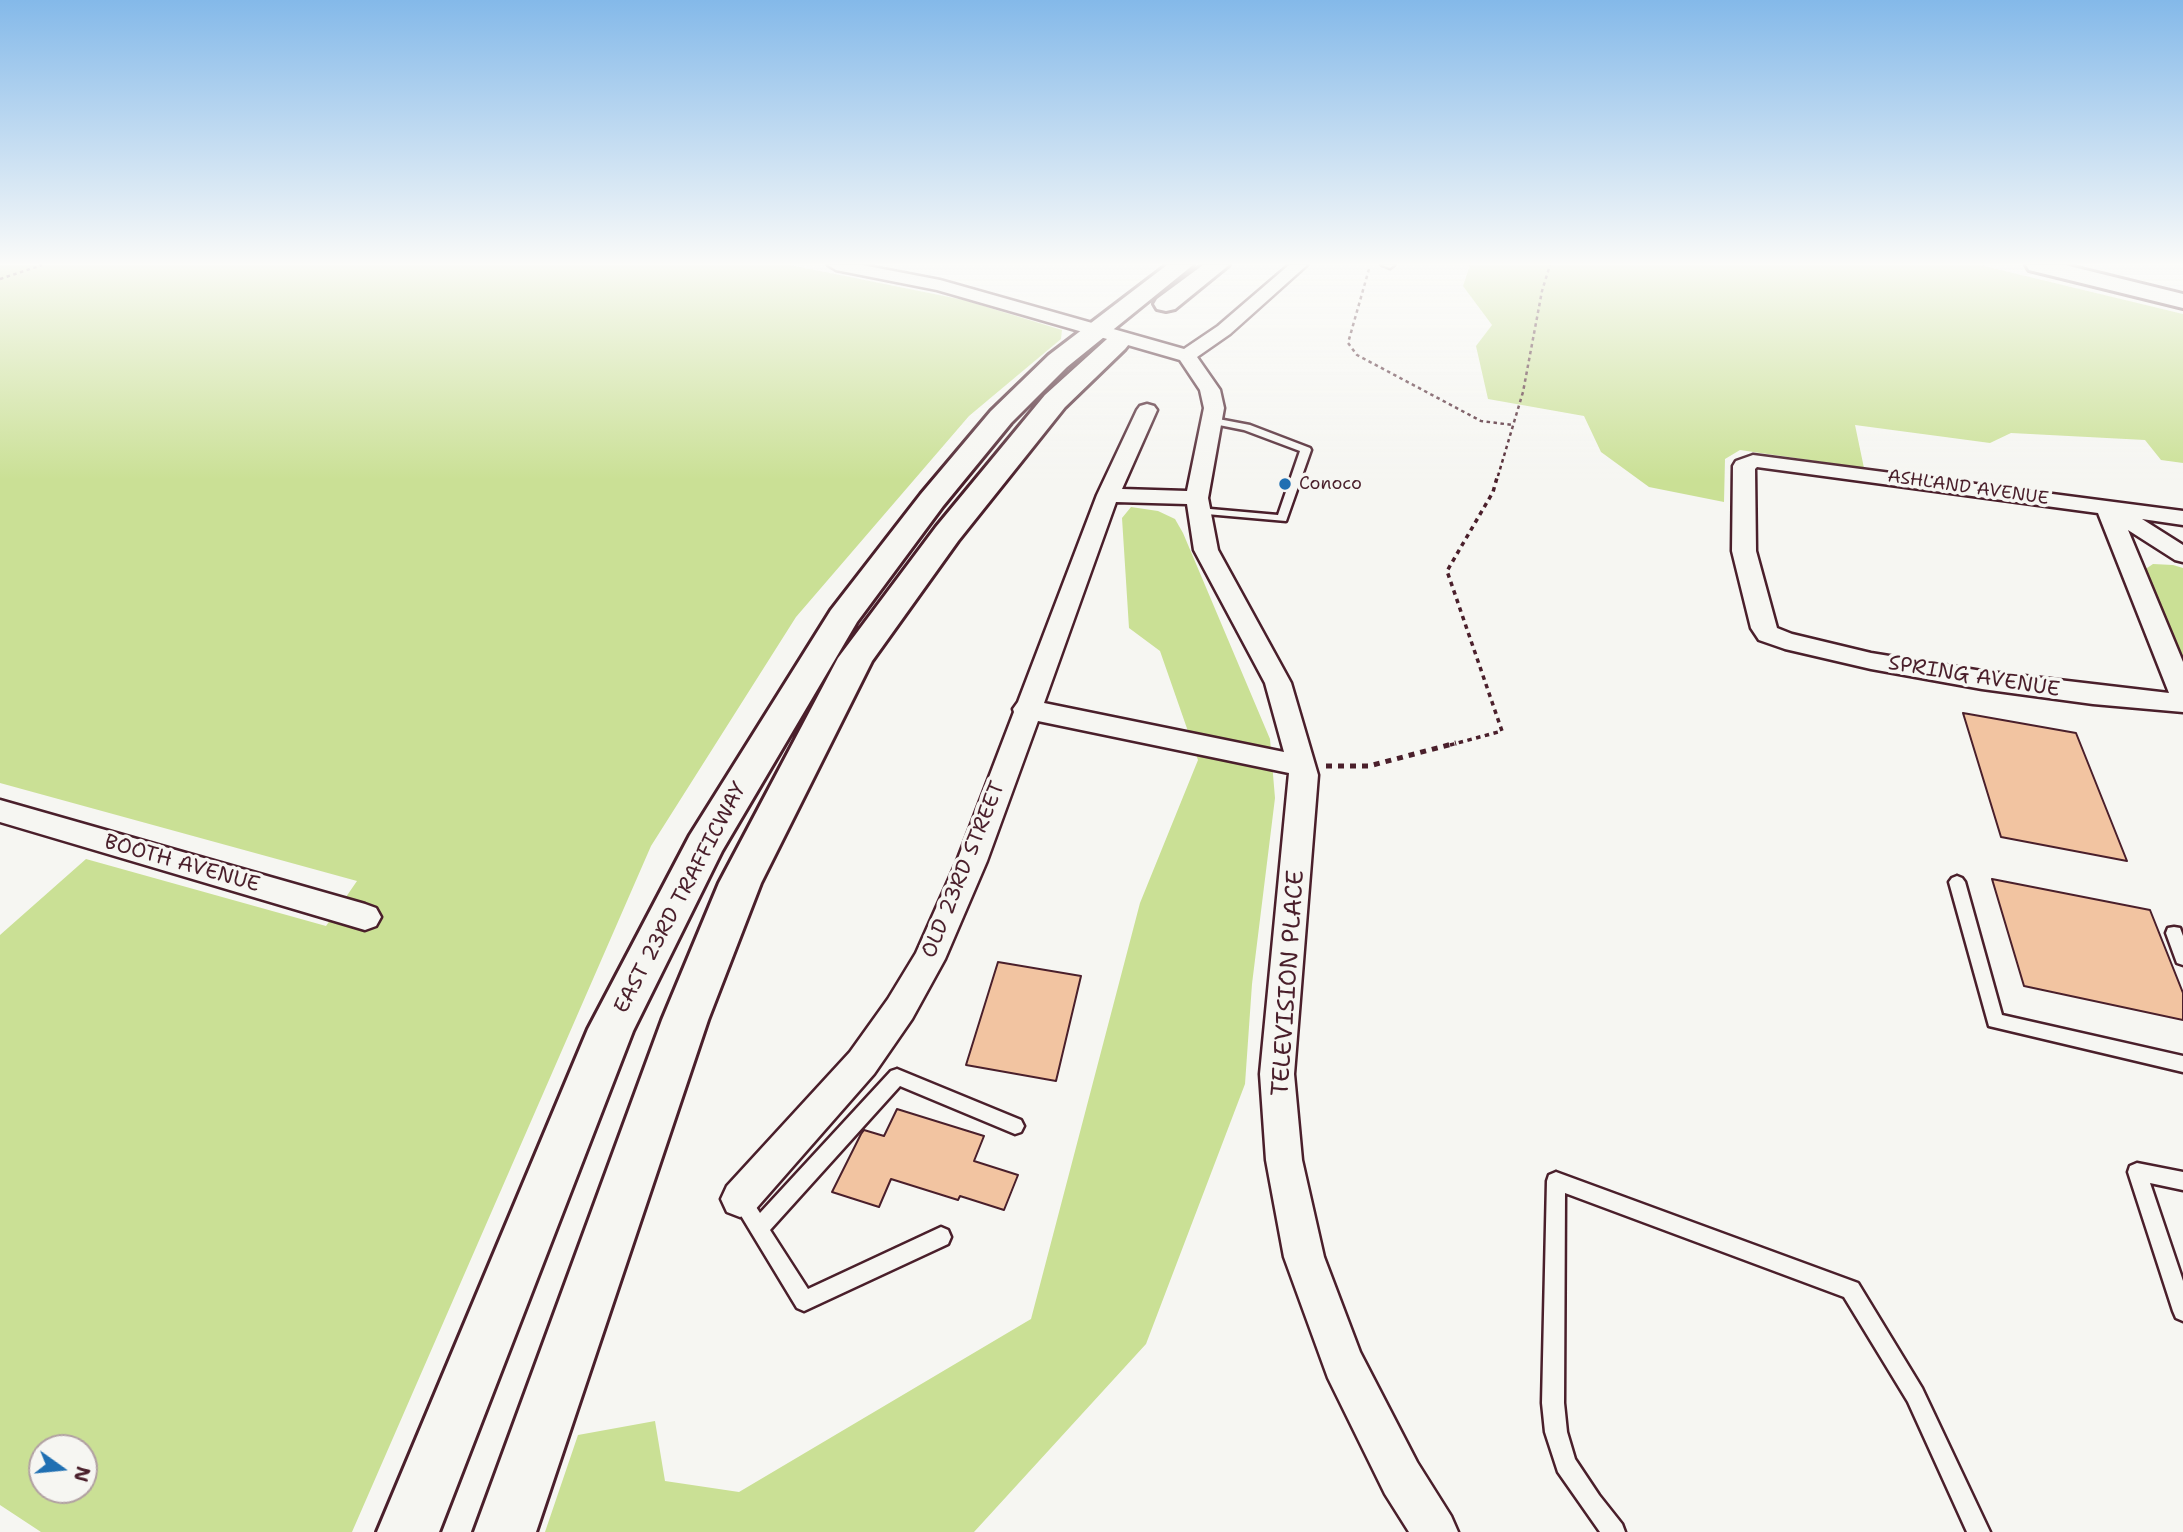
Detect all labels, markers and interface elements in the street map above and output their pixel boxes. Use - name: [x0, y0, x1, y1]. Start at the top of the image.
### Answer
- street label: ASHLAND AVENUE: [1886, 466, 2050, 510]
- place label: Conoco: [1299, 473, 1362, 495]
- marker: Conoco: [1277, 476, 1293, 492]
- street label: SPRING AVENUE: [1887, 651, 2061, 703]
- street label: EAST 23RD TRAFFICWAY: [609, 778, 753, 1018]
- street label: OLD 23RD STREET: [917, 778, 1011, 962]
- street label: BOOTH AVENUE: [101, 830, 263, 898]
- street label: TELEVISION PLACE: [1267, 869, 1311, 1097]
- north arrow: [28, 1434, 98, 1504]
- text: N: [68, 1464, 96, 1485]

